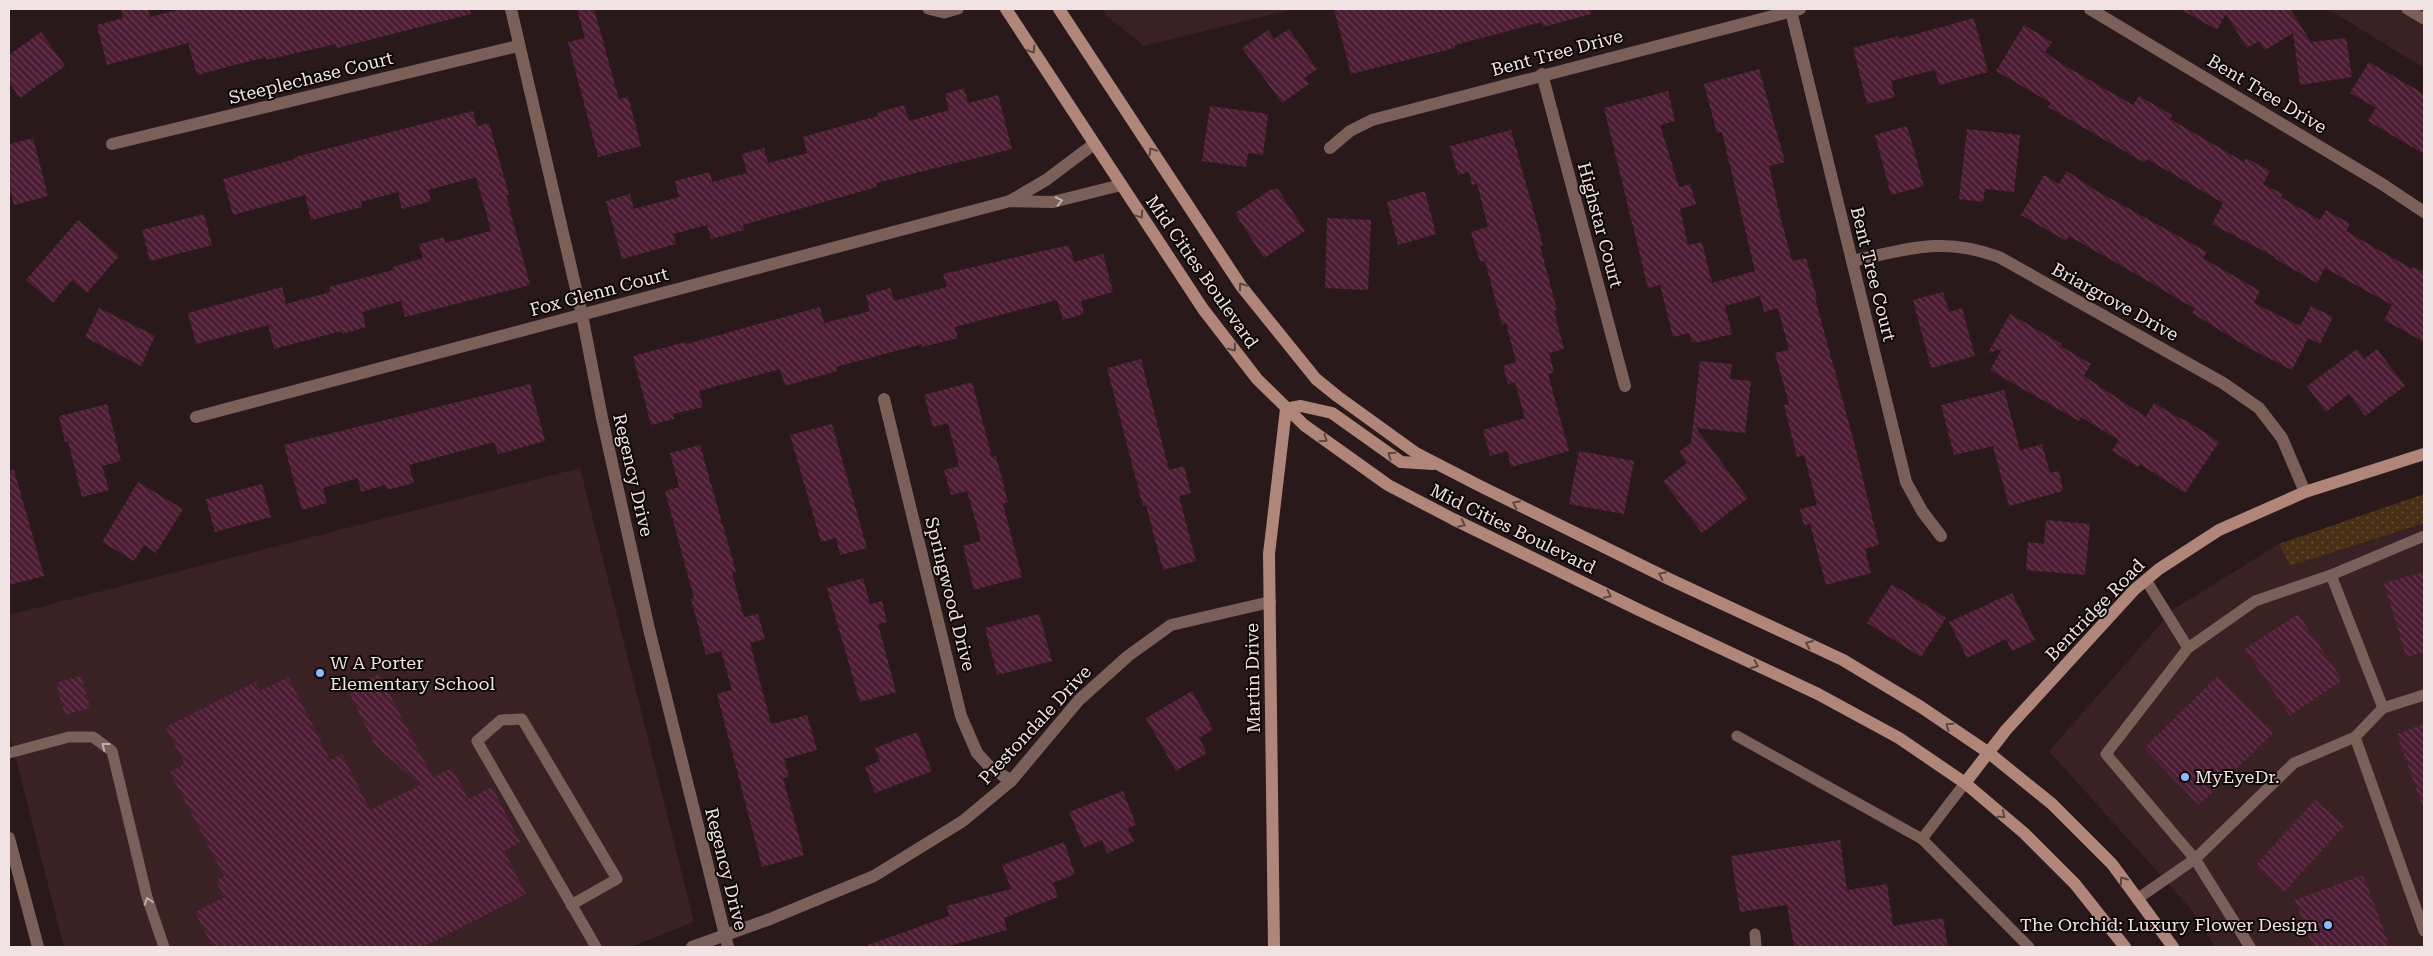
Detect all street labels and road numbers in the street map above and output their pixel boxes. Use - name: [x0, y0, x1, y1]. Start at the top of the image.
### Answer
- street label: Bent Tree Drive: [1489, 25, 1625, 80]
- street label: Steeplechase Court: [226, 47, 396, 108]
- street label: Bent Tree Drive: [2204, 50, 2331, 137]
- street label: Highstar Court: [1574, 160, 1627, 290]
- street label: Mid Cities Boulevard: [1142, 191, 1263, 352]
- street label: Bent Tree Court: [1847, 204, 1900, 344]
- street label: Briargrove Drive: [2048, 258, 2182, 345]
- street label: Fox Glenn Court: [527, 263, 671, 320]
- street label: Regency Drive: [609, 411, 658, 539]
- street label: Mid Cities Boulevard: [1427, 479, 1600, 578]
- street label: Springwood Drive: [921, 515, 980, 673]
- street label: Bentridge Road: [2041, 554, 2149, 665]
- street label: Martin Drive: [1241, 623, 1264, 733]
- street label: Prestondale Drive: [974, 661, 1095, 788]
- street label: Regency Drive: [701, 805, 752, 932]

